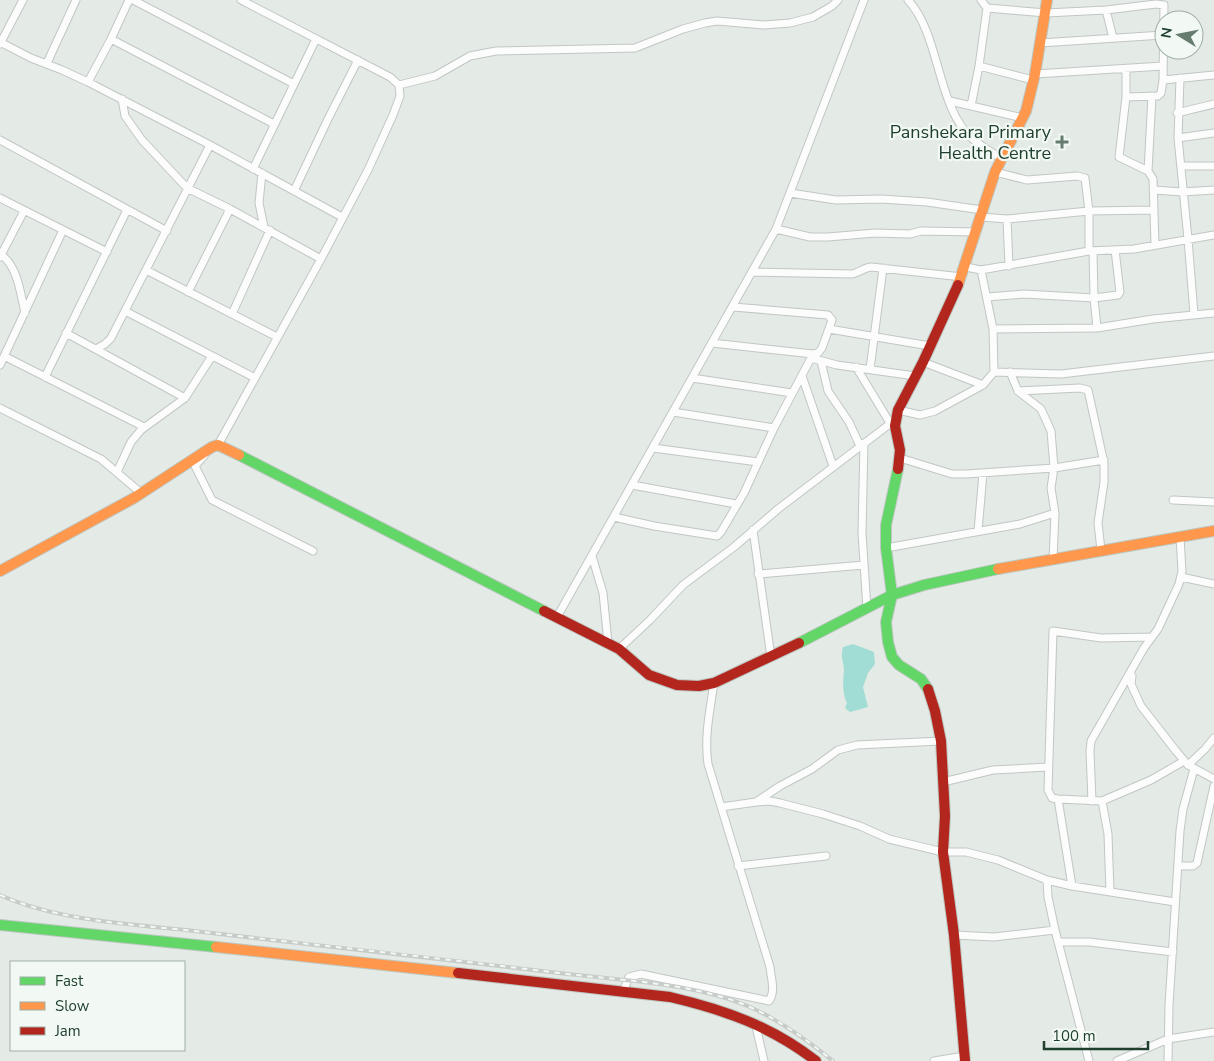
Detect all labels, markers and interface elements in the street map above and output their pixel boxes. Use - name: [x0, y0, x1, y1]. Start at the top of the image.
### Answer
- north arrow: [1154, 10, 1204, 60]
- text: N: [1156, 26, 1177, 40]
- place label: Panshekara Primary Health Centre: [890, 120, 1052, 165]
- marker: Panshekara Primary Health Centre: [1055, 135, 1069, 149]
- legend: [10, 961, 185, 1051]
- text: Fast: [55, 971, 84, 991]
- text: Slow: [55, 996, 90, 1016]
- scale bar: [1044, 1018, 1148, 1050]
- text: Jam: [54, 1021, 81, 1041]
- text: 100 m: [1052, 1026, 1096, 1046]

